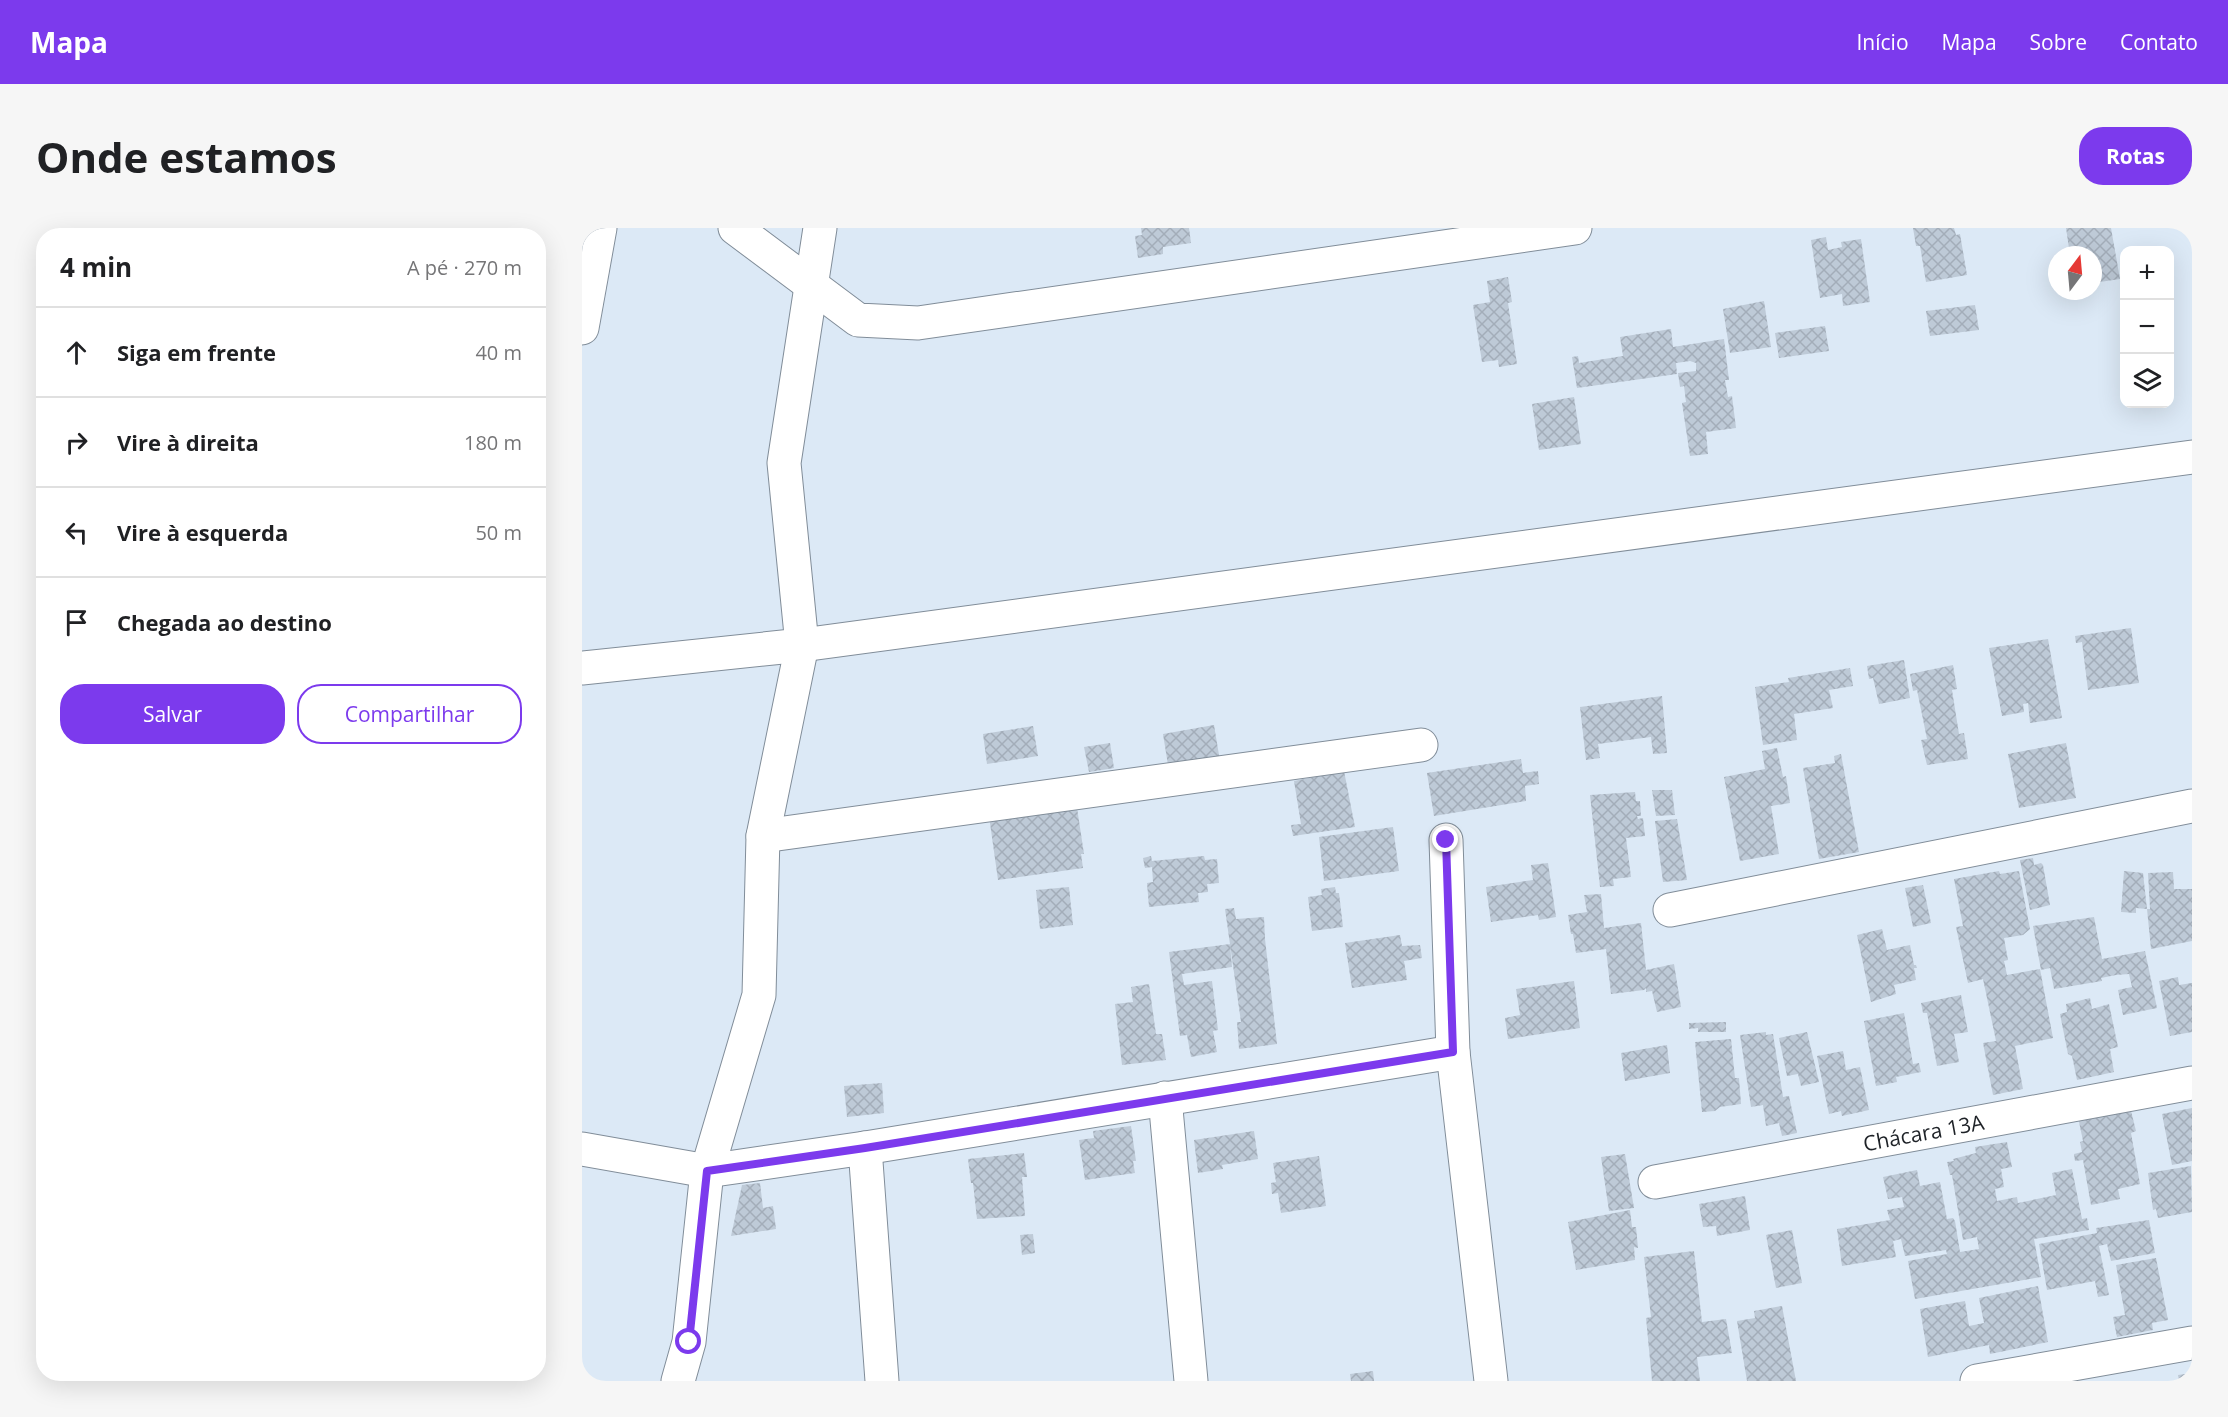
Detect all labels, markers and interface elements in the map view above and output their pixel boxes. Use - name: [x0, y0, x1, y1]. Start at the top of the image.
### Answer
- text: Mapa: [30, 23, 108, 61]
- text: Início: [1856, 28, 1909, 56]
- text: Mapa: [1942, 28, 1997, 56]
- text: Sobre: [2030, 28, 2087, 56]
- text: Contato: [2120, 28, 2198, 56]
- button: Rotas: [2079, 127, 2192, 185]
- text: Onde estamos: [36, 128, 337, 185]
- north arrow: [2048, 246, 2102, 300]
- map controls: [2120, 246, 2174, 408]
- button: +: [2120, 246, 2174, 300]
- text: 4 min: [60, 249, 132, 285]
- text: A pé · 270 m: [407, 254, 522, 281]
- button: −: [2120, 300, 2174, 354]
- icon: ahead: [60, 336, 93, 369]
- text: Siga em frente: [117, 337, 276, 367]
- text: 40 m: [475, 339, 522, 366]
- button: layers: [2120, 354, 2174, 408]
- icon: right: [60, 426, 93, 459]
- text: Vire à direita: [117, 427, 259, 457]
- text: 180 m: [464, 429, 522, 456]
- icon: left: [60, 516, 93, 549]
- text: Vire à esquerda: [117, 517, 288, 547]
- text: 50 m: [475, 519, 522, 546]
- icon: arrive: [60, 606, 93, 639]
- text: Chegada ao destino: [117, 607, 332, 637]
- button: Salvar: [60, 684, 285, 744]
- button: Compartilhar: [297, 684, 522, 744]
- route end: [1432, 826, 1458, 852]
- street label: Chácara 13A: [1861, 1107, 1987, 1157]
- route start: [675, 1328, 701, 1354]

